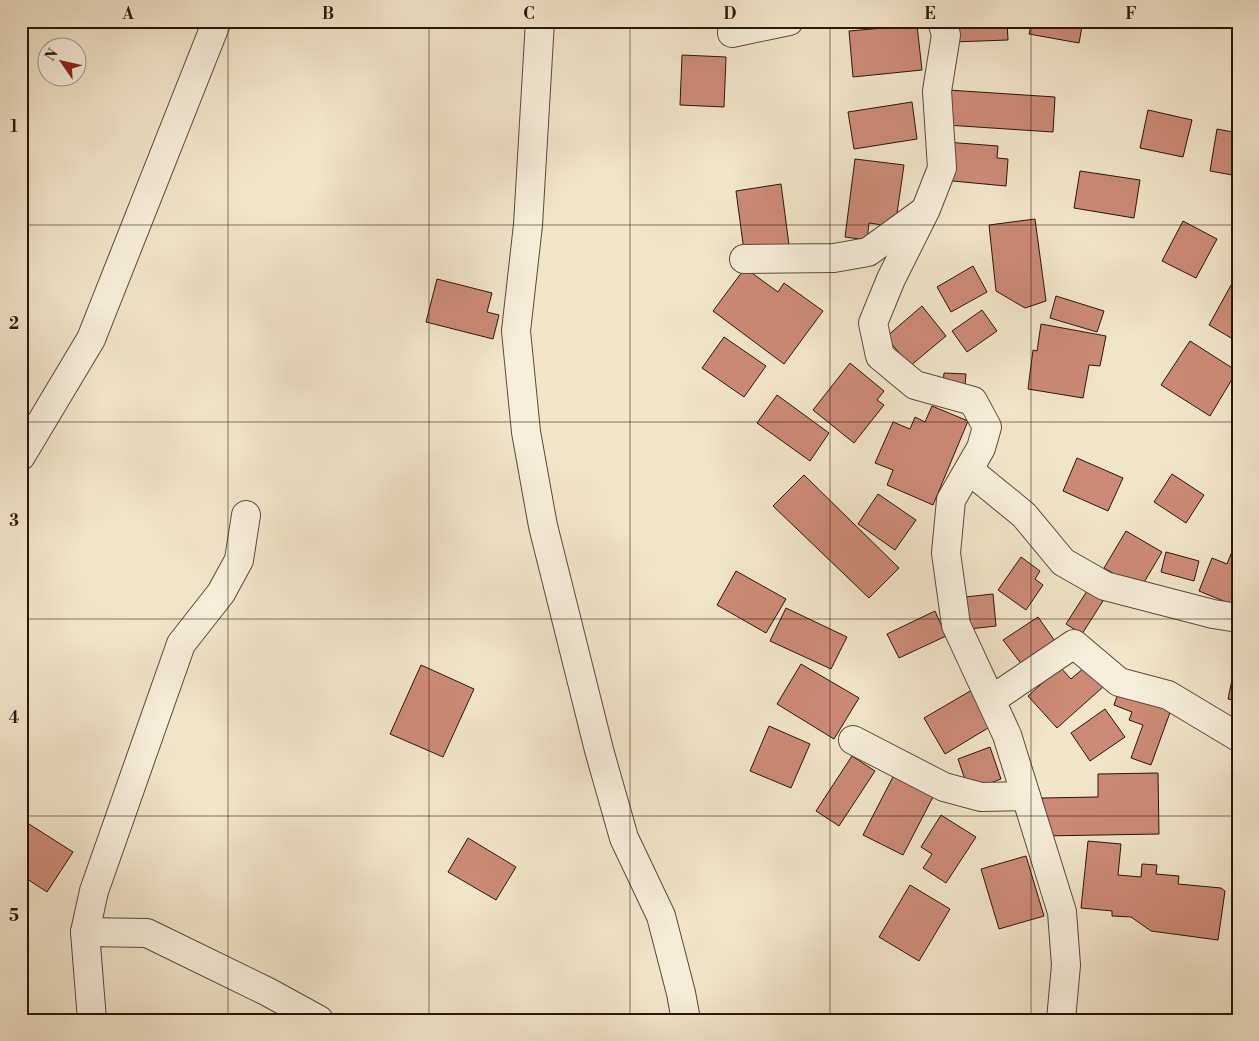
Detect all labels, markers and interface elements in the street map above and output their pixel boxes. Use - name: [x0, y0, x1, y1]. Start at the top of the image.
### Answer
- text: A: [121, 4, 134, 24]
- text: B: [322, 4, 334, 24]
- text: C: [523, 4, 535, 24]
- text: D: [724, 4, 737, 24]
- text: E: [924, 4, 936, 24]
- text: F: [1125, 4, 1137, 24]
- north arrow: [38, 38, 88, 88]
- text: N: [41, 46, 63, 65]
- text: 1: [10, 117, 18, 137]
- text: 2: [9, 314, 19, 334]
- text: 3: [9, 511, 19, 531]
- text: 4: [9, 708, 20, 728]
- text: 5: [9, 906, 19, 926]

